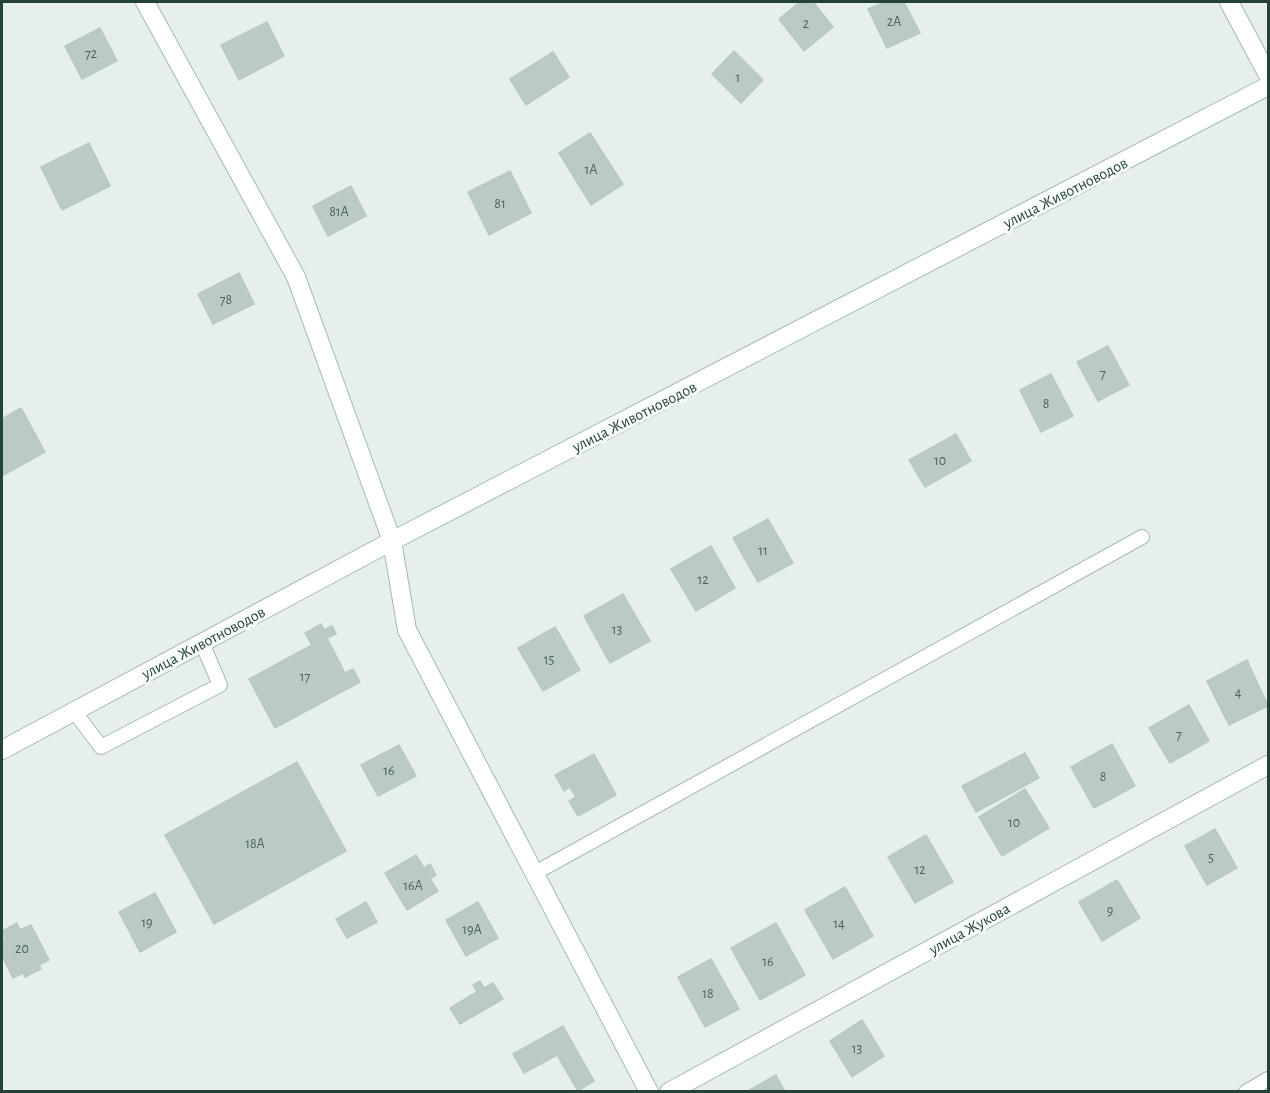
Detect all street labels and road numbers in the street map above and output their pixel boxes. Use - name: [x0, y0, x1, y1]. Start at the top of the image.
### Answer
- street label: улица Животноводов: [1000, 155, 1131, 232]
- street label: улица Животноводов: [569, 379, 700, 456]
- street label: улица Животноводов: [138, 604, 268, 683]
- street label: улица Жукова: [925, 900, 1013, 959]

